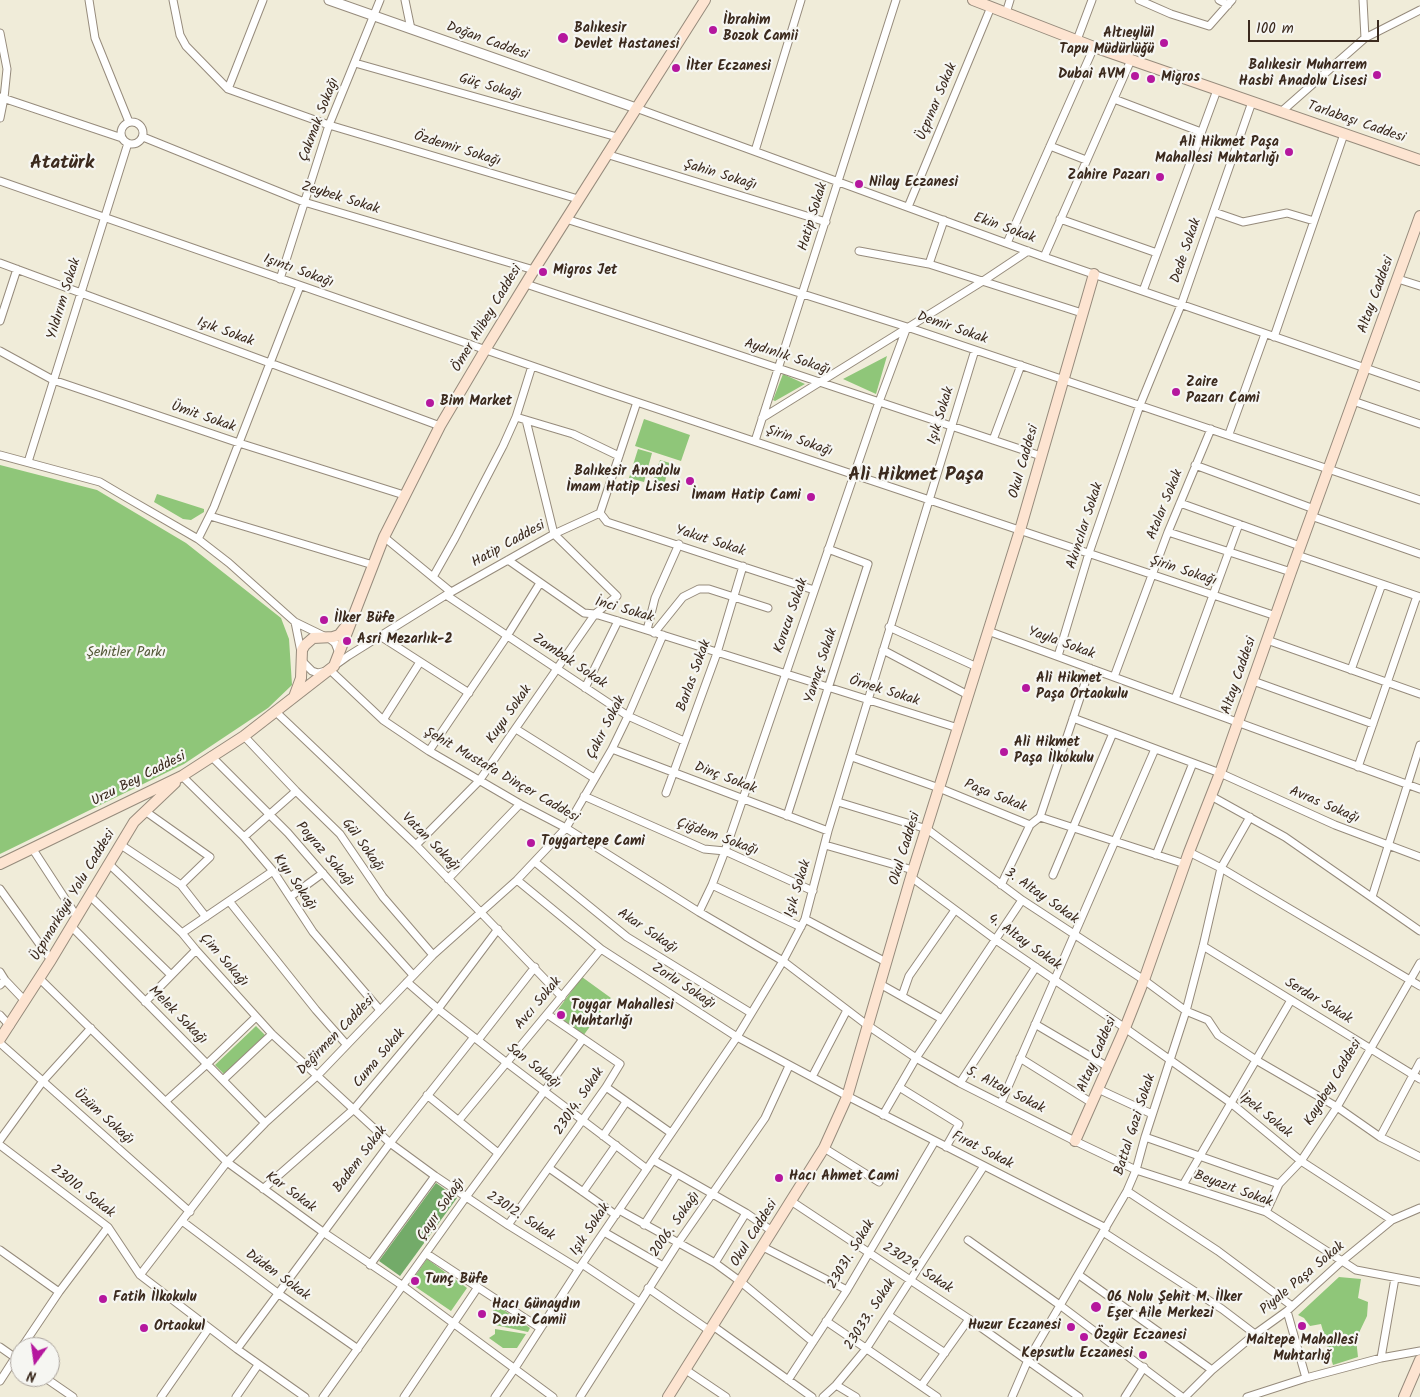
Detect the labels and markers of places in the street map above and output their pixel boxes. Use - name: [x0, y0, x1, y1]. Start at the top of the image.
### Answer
- place label: İbrahim Bozok Camii: [723, 14, 798, 46]
- place label: Balıkesir Devlet Hastanesi: [574, 22, 679, 54]
- marker: İbrahim Bozok Camii: [707, 24, 719, 36]
- place label: Altıeylül Tapu Müdürlüğü: [1059, 27, 1154, 59]
- marker: Balıkesir Devlet Hastanesi: [556, 31, 570, 45]
- marker: Altıeylül Tapu Müdürlüğü: [1158, 37, 1170, 49]
- place label: Balıkesir Muharrem Hasbi Anadolu Lisesi: [1239, 59, 1367, 92]
- place label: İlter Eczanesi: [686, 60, 771, 76]
- marker: İlter Eczanesi: [670, 62, 682, 74]
- place label: Dubai AVM: [1058, 68, 1125, 84]
- marker: Balıkesir Muharrem Hasbi Anadolu Lisesi: [1371, 69, 1383, 81]
- marker: Dubai AVM: [1129, 70, 1141, 82]
- place label: Migros: [1161, 71, 1200, 87]
- marker: Migros: [1145, 73, 1157, 85]
- place label: Ali Hikmet Paşa Mahallesi Muhtarlığı: [1155, 136, 1279, 168]
- marker: Ali Hikmet Paşa Mahallesi Muhtarlığı: [1283, 146, 1295, 158]
- place label: Zahire Pazarı: [1068, 169, 1150, 185]
- marker: Zahire Pazarı: [1154, 171, 1166, 183]
- place label: Nilay Eczanesi: [869, 176, 958, 192]
- marker: Nilay Eczanesi: [853, 178, 865, 190]
- place label: Migros Jet: [553, 264, 617, 280]
- marker: Migros Jet: [537, 266, 549, 278]
- place label: Zaire Pazarı Cami: [1186, 376, 1260, 408]
- marker: Zaire Pazarı Cami: [1170, 386, 1182, 398]
- place label: Bim Market: [440, 395, 512, 411]
- marker: Bim Market: [424, 397, 436, 409]
- place label: Balıkesir Anadolu İmam Hatip Lisesi: [566, 465, 680, 498]
- marker: Balıkesir Anadolu İmam Hatip Lisesi: [684, 475, 696, 487]
- place label: İmam Hatip Cami: [691, 489, 801, 505]
- marker: İmam Hatip Cami: [805, 491, 817, 503]
- place label: İlker Büfe: [334, 612, 395, 628]
- marker: İlker Büfe: [318, 614, 330, 626]
- place label: Asri Mezarlık-2: [357, 633, 453, 649]
- marker: Asri Mezarlık-2: [341, 635, 353, 647]
- place label: Ali Hikmet Paşa Ortaokulu: [1036, 672, 1128, 704]
- marker: Ali Hikmet Paşa Ortaokulu: [1020, 682, 1032, 694]
- place label: Ali Hikmet Paşa İlkokulu: [1014, 736, 1093, 769]
- marker: Ali Hikmet Paşa İlkokulu: [998, 746, 1010, 758]
- place label: Toygartepe Cami: [541, 835, 645, 851]
- marker: Toygartepe Cami: [525, 837, 537, 849]
- place label: Toygar Mahallesi Muhtarlığı: [571, 999, 674, 1032]
- marker: Toygar Mahallesi Muhtarlığı: [555, 1009, 567, 1021]
- place label: Hacı Ahmet Cami: [789, 1170, 899, 1186]
- marker: Hacı Ahmet Cami: [773, 1172, 785, 1184]
- place label: Tunç Büfe: [425, 1273, 488, 1289]
- marker: Tunç Büfe: [409, 1275, 421, 1287]
- place label: Fatih İlkokulu: [113, 1291, 197, 1307]
- place label: 06 Nolu Şehit M. İlker Eşer Aile Merkezi: [1107, 1291, 1242, 1324]
- marker: Fatih İlkokulu: [97, 1293, 109, 1305]
- place label: Hacı Günaydın Deniz Camii: [492, 1298, 580, 1330]
- marker: 06 Nolu Şehit M. İlker Eşer Aile Merkezi: [1089, 1300, 1103, 1314]
- marker: Hacı Günaydın Deniz Camii: [476, 1308, 488, 1320]
- place label: Huzur Eczanesi: [968, 1319, 1061, 1335]
- place label: Ortaokul: [154, 1320, 205, 1336]
- marker: Maltepe Mahallesi Muhtarlığ: [1296, 1320, 1308, 1332]
- marker: Huzur Eczanesi: [1065, 1321, 1077, 1333]
- marker: Ortaokul: [138, 1322, 150, 1334]
- place label: Özgür Eczanesi: [1094, 1329, 1186, 1345]
- marker: Özgür Eczanesi: [1078, 1331, 1090, 1343]
- place label: Maltepe Mahallesi Muhtarlığ: [1246, 1334, 1358, 1366]
- place label: Kepsutlu Eczanesi: [1021, 1347, 1133, 1363]
- marker: Kepsutlu Eczanesi: [1137, 1349, 1149, 1361]

